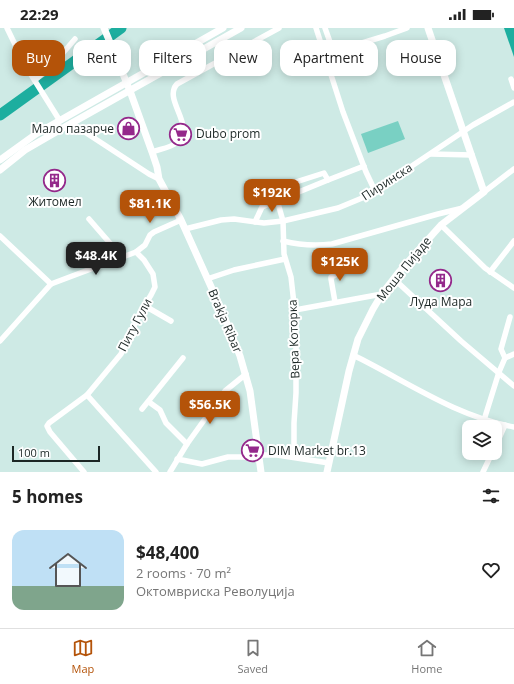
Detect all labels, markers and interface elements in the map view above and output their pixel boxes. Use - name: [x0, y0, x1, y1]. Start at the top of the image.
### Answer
- text: 22:29: [20, 4, 59, 24]
- chip: Buy: [12, 40, 65, 76]
- chip: Rent: [73, 40, 131, 76]
- chip: Filters: [139, 40, 206, 76]
- chip: New: [214, 40, 272, 76]
- chip: Apartment: [280, 40, 378, 76]
- chip: House: [386, 40, 456, 76]
- shop icon: Мало пазарче: [116, 116, 142, 142]
- place label: Мало пазарче: [31, 120, 114, 137]
- supermarket icon: Dubo prom: [167, 121, 193, 147]
- place label: Dubo prom: [196, 125, 260, 142]
- street label: Пиринска: [358, 159, 415, 204]
- building icon: Житомел: [42, 168, 68, 194]
- pin: $192K: [244, 179, 300, 213]
- text: $192K: [253, 183, 291, 201]
- pin: $81.1K: [117, 190, 183, 224]
- place label: Житомел: [29, 193, 82, 210]
- text: $81.1K: [129, 194, 171, 212]
- street label: Моша Пијаде: [372, 233, 435, 304]
- pin: $48.4K: [63, 242, 129, 276]
- text: $48.4K: [75, 246, 117, 264]
- pin: $125K: [312, 248, 368, 282]
- text: $125K: [321, 252, 359, 270]
- building icon: Луда Мара: [428, 268, 454, 294]
- street label: Brakja Ribar: [204, 286, 247, 355]
- place label: Луда Мара: [410, 293, 472, 310]
- street label: Питу Гули: [113, 295, 156, 354]
- street label: Вера Которка: [284, 299, 303, 379]
- pin: $56.5K: [177, 391, 243, 425]
- text: $56.5K: [189, 395, 231, 413]
- map controls: [462, 420, 502, 460]
- button: layers: [462, 420, 502, 460]
- supermarket icon: DIM Market br.13: [240, 438, 266, 464]
- place label: DIM Market br.13: [268, 442, 366, 459]
- scale bar: [12, 444, 100, 463]
- text: 100 m: [18, 445, 50, 460]
- text: 5 homes: [12, 485, 83, 508]
- icon: filters: [480, 485, 502, 507]
- text: $48,400: [136, 541, 199, 564]
- icon: home: [44, 546, 92, 594]
- icon: heart: [480, 559, 502, 581]
- text: 2 rooms · 70 m²: [136, 564, 231, 582]
- text: Октомвриска Револуција: [136, 582, 295, 600]
- tab: Map: [72, 637, 94, 676]
- tab: Saved: [238, 637, 268, 676]
- tab: Home: [411, 637, 442, 676]

